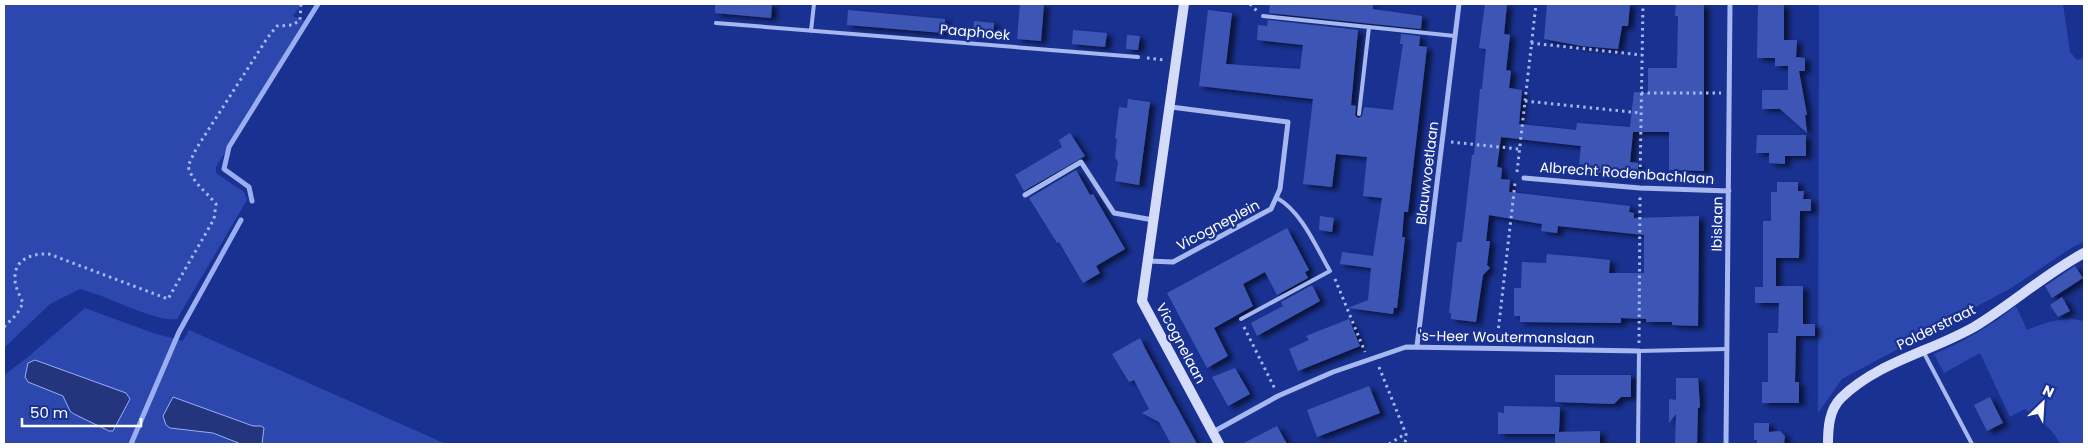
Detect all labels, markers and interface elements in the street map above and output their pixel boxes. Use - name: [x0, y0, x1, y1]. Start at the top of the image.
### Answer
- street label: Paaphoek: [939, 19, 1012, 45]
- street label: Blauwvoetlaan: [1411, 120, 1443, 226]
- street label: Albrecht Rodenbachlaan: [1539, 157, 1715, 189]
- street label: Vicogneplein: [1173, 195, 1263, 255]
- street label: Ibislaan: [1707, 196, 1727, 252]
- street label: Vicognelaan: [1151, 299, 1211, 387]
- street label: Polderstraat: [1893, 299, 1979, 355]
- street label: 's-Heer Woutermanslaan: [1419, 325, 1595, 349]
- north arrow: [2018, 378, 2068, 428]
- text: N: [2039, 380, 2057, 403]
- scale bar: [22, 396, 141, 428]
- text: 50 m: [30, 402, 68, 423]

